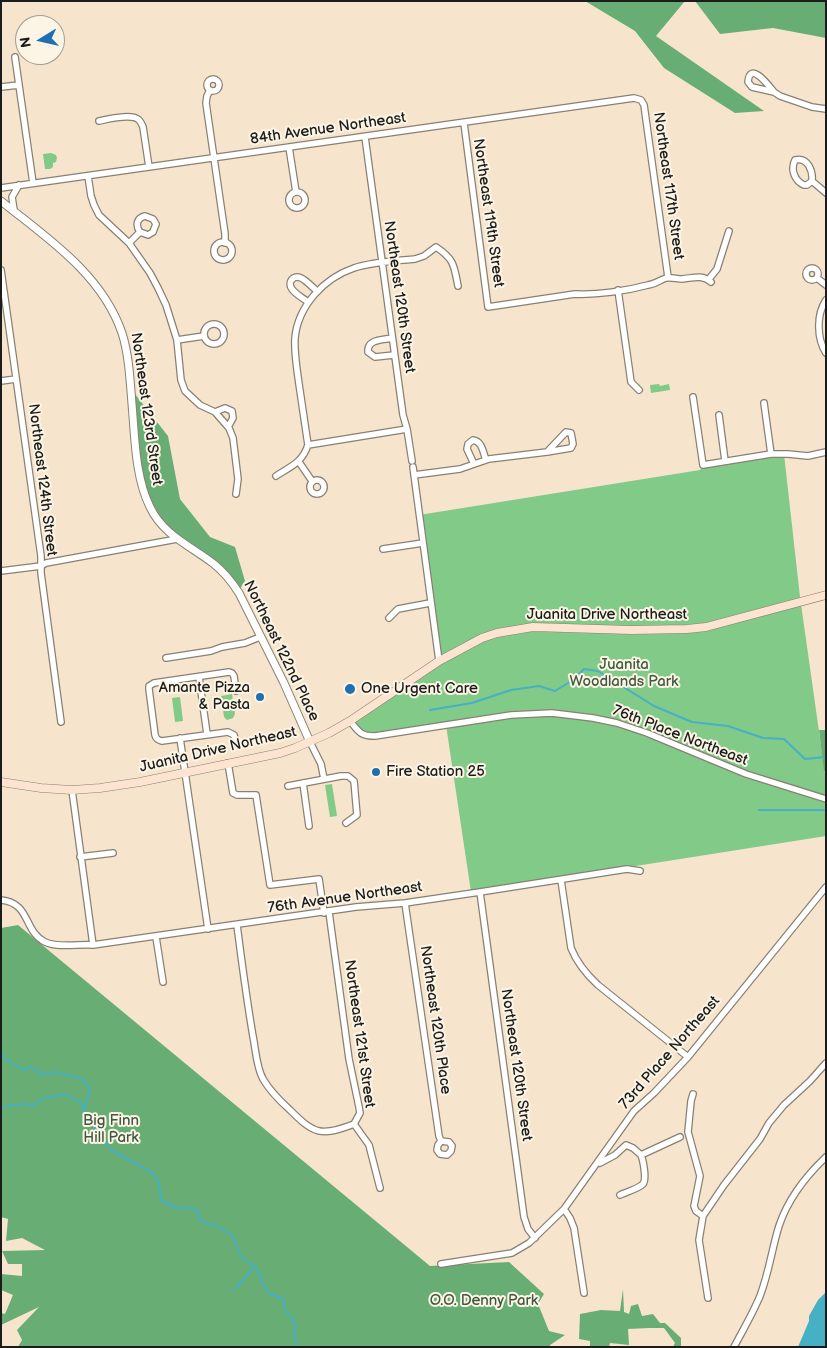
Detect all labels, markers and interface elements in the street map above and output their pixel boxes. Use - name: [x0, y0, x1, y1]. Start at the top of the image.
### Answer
- north arrow: [15, 15, 65, 65]
- text: N: [16, 36, 35, 49]
- street label: 84th Avenue Northeast: [249, 109, 407, 149]
- street label: Northeast 117th Street: [649, 111, 687, 261]
- street label: Northeast 119th Street: [469, 137, 507, 289]
- street label: Northeast 120th Street: [379, 220, 419, 374]
- street label: Northeast 123rd Street: [126, 331, 166, 487]
- street label: Northeast 124th Street: [24, 403, 60, 557]
- street label: Northeast 122nd Place: [239, 578, 323, 724]
- street label: Juanita Drive Northeast: [527, 606, 687, 624]
- park label: Juanita Woodlands Park: [570, 656, 678, 691]
- place label: Amante Pizza & Pasta: [159, 679, 250, 714]
- place label: One Urgent Care: [361, 680, 478, 698]
- marker: One Urgent Care: [343, 682, 357, 696]
- marker: Amante Pizza & Pasta: [254, 691, 266, 703]
- street label: 76th Place Northeast: [610, 702, 750, 770]
- street label: Juanita Drive Northeast: [138, 723, 298, 777]
- place label: Fire Station 25: [386, 763, 485, 781]
- marker: Fire Station 25: [370, 766, 382, 778]
- street label: 76th Avenue Northeast: [267, 878, 423, 918]
- street label: Northeast 120th Place: [416, 944, 454, 1096]
- street label: Northeast 121st Street: [340, 959, 378, 1109]
- street label: Northeast 120th Street: [496, 988, 536, 1142]
- street label: 73rd Place Northeast: [616, 993, 724, 1113]
- park label: Big Finn Hill Park: [83, 1112, 139, 1147]
- park label: O.O. Denny Park: [430, 1292, 538, 1310]

